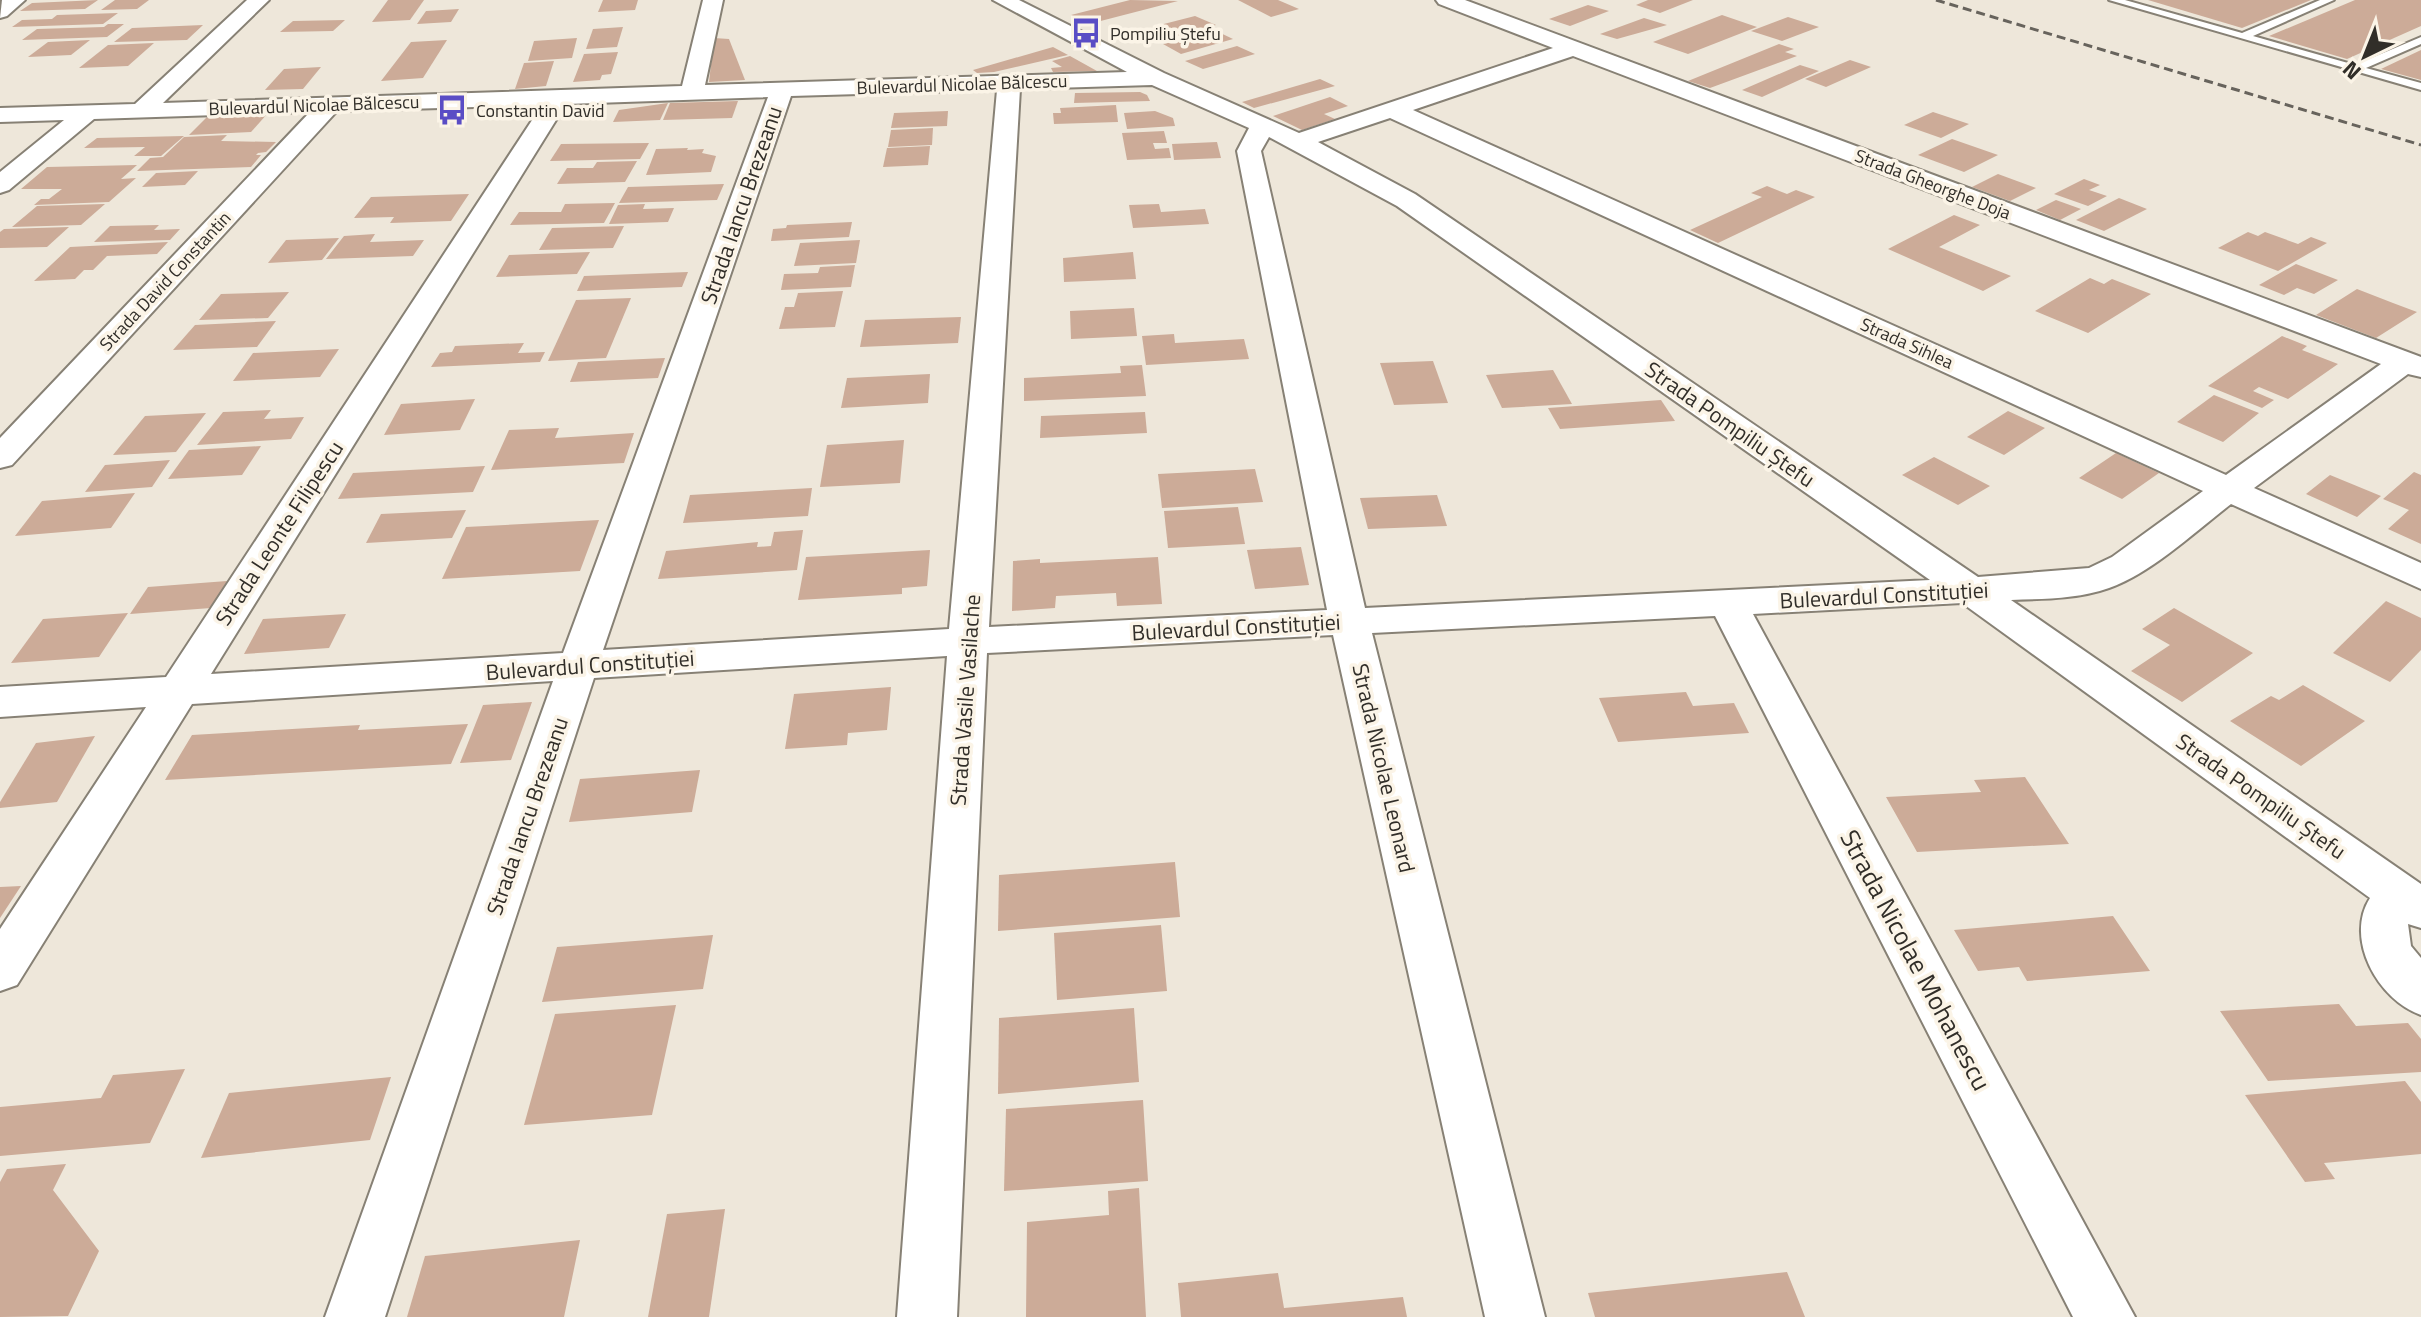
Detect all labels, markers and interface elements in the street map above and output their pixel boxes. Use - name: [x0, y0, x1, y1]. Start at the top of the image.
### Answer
- bus stop icon: Pompiliu Ștefu: [1069, 16, 1103, 50]
- north arrow: [2325, 16, 2405, 96]
- place label: Pompiliu Ștefu: [1110, 20, 1221, 47]
- text: N: [2334, 53, 2369, 88]
- street label: Bulevardul Nicolae Bălcescu: [856, 67, 1068, 101]
- street label: Bulevardul Nicolae Bălcescu: [208, 88, 420, 122]
- bus stop icon: Constantin David: [435, 93, 469, 127]
- place label: Constantin David: [476, 97, 605, 124]
- street label: Strada Iancu Brezeanu: [691, 101, 791, 309]
- street label: Strada Gheorghe Doja: [1851, 142, 2015, 226]
- street label: Strada David Constantin: [93, 205, 237, 357]
- street label: Strada Sihlea: [1856, 310, 1958, 376]
- street label: Strada Pompiliu Ștefu: [1638, 352, 1822, 496]
- street label: Strada Leonte Filipescu: [206, 434, 352, 632]
- street label: Bulevardul Constituției: [1779, 573, 1989, 617]
- street label: Strada Vasile Vasilache: [941, 593, 989, 807]
- street label: Bulevardul Constituției: [1131, 605, 1341, 649]
- street label: Bulevardul Constituției: [485, 641, 695, 689]
- street label: Strada Nicolae Leonard: [1343, 660, 1425, 876]
- street label: Strada Iancu Brezeanu: [477, 712, 577, 920]
- street label: Strada Pompiliu Ștefu: [2169, 724, 2353, 868]
- street label: Strada Nicolae Mohanescu: [1831, 823, 2001, 1097]

